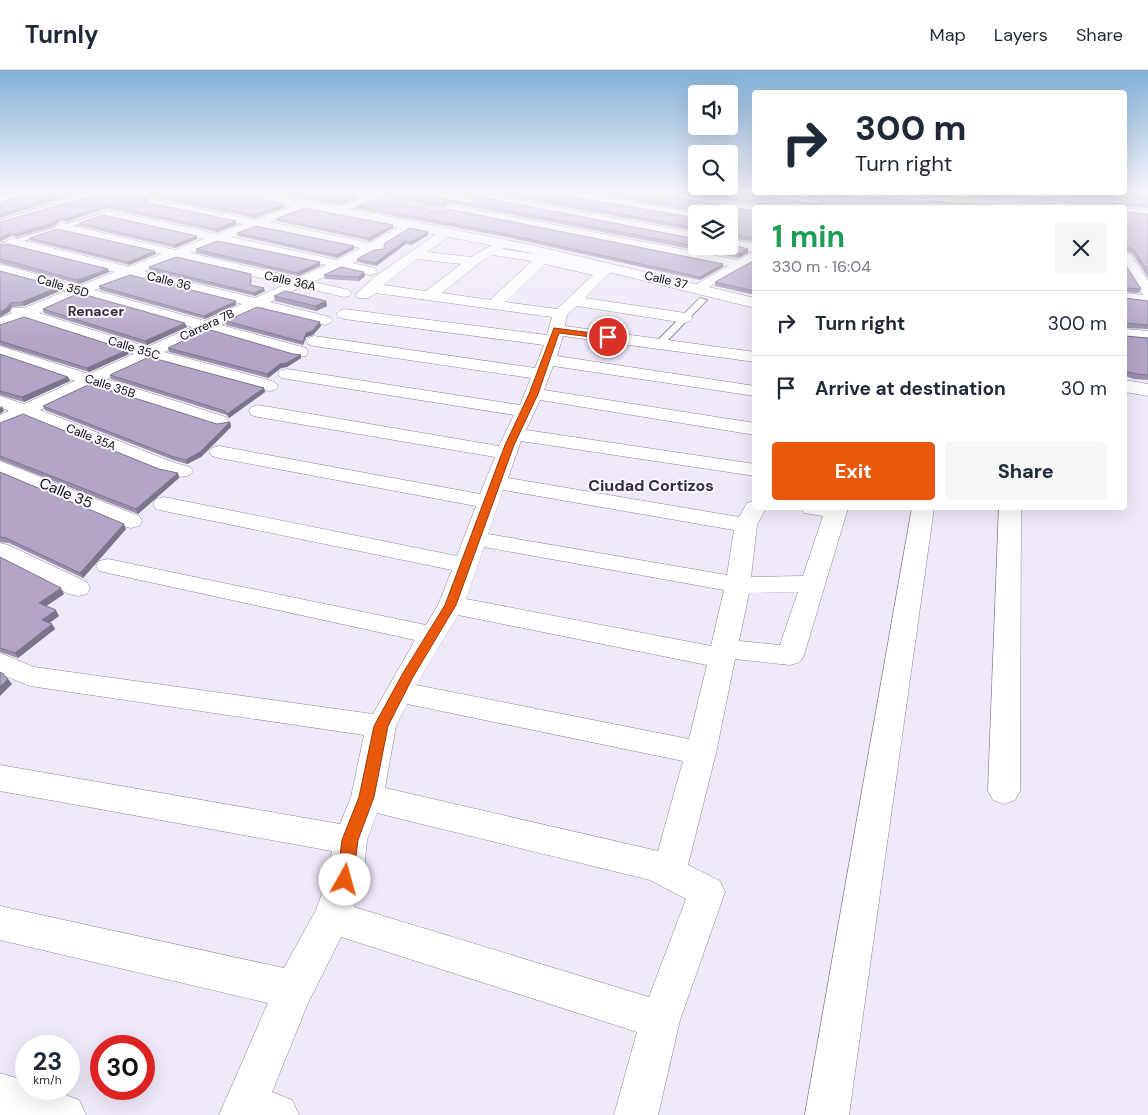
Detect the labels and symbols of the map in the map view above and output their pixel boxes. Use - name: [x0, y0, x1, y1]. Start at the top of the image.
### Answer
- street label: Calle 36A: [263, 267, 317, 295]
- street label: Calle 37: [643, 267, 689, 293]
- street label: Calle 36: [145, 268, 193, 294]
- street label: Calle 35D: [35, 271, 91, 301]
- district label: Renacer: [68, 302, 124, 320]
- street label: Carrera 7B: [177, 305, 237, 345]
- pin: [587, 316, 629, 358]
- street label: Calle 35C: [106, 333, 162, 364]
- street label: Calle 35B: [83, 370, 137, 402]
- street label: Calle 35A: [64, 420, 118, 454]
- street label: Calle 35: [36, 473, 96, 513]
- district label: Ciudad Cortizos: [588, 475, 714, 496]
- position arrow: [318, 853, 370, 905]
- speed limit sign: 30: [90, 1035, 155, 1100]

